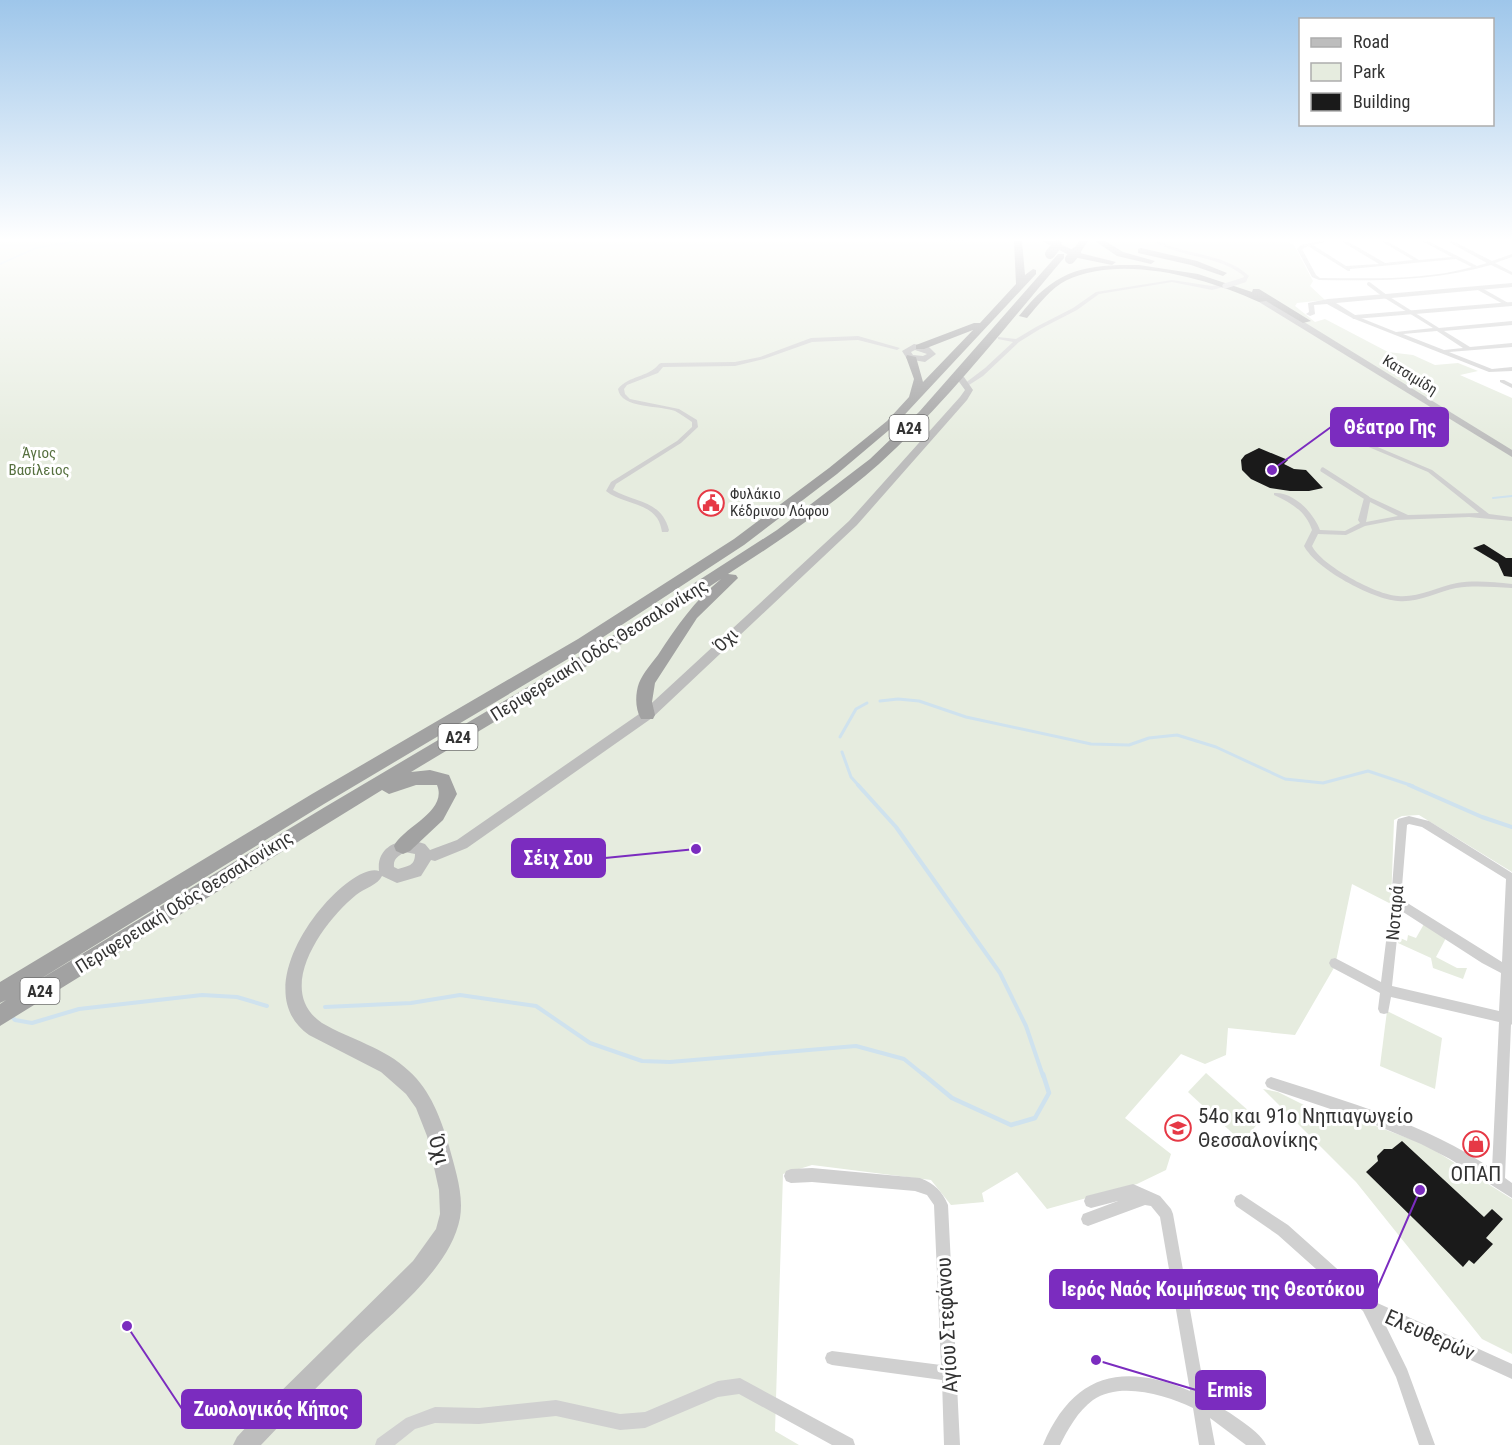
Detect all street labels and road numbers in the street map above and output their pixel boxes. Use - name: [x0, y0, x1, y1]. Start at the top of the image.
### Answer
- street label: Κατσιμίδη: [1379, 351, 1441, 399]
- road number: Α24: [890, 415, 928, 441]
- street label: Περιφερειακή Οδός Θεσσαλονίκης: [486, 574, 711, 725]
- street label: Όχι: [709, 623, 742, 657]
- road number: Α24: [438, 724, 478, 750]
- street label: Περιφερειακή Οδός Θεσσαλονίκης: [71, 826, 296, 977]
- street label: Νοταρά: [1382, 885, 1407, 941]
- road number: Α24: [20, 978, 60, 1004]
- street label: Όχι: [423, 1132, 454, 1167]
- street label: Αγίου Στεφάνου: [931, 1257, 963, 1393]
- street label: Ελευθερών: [1382, 1305, 1478, 1365]

